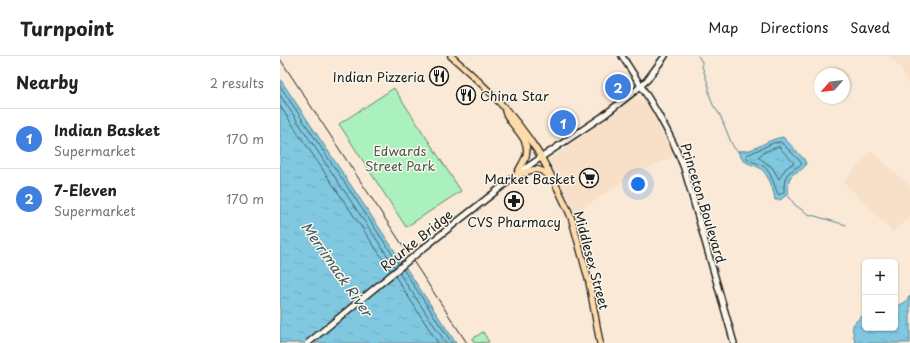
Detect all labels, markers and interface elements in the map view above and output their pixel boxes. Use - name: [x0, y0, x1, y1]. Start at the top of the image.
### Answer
- text: Turnpoint: [20, 14, 114, 42]
- text: Map: [708, 17, 738, 38]
- text: Directions: [760, 17, 828, 38]
- text: Saved: [850, 17, 890, 38]
- restaurant icon: Indian Pizzeria: [428, 65, 450, 87]
- place label: Indian Pizzeria: [333, 67, 426, 86]
- north arrow: [814, 68, 850, 104]
- text: Nearby: [16, 69, 78, 95]
- pin: 2: [605, 72, 631, 102]
- text: 2 results: [210, 73, 264, 92]
- restaurant icon: China Star: [455, 84, 477, 106]
- place label: China Star: [480, 86, 549, 105]
- pin: 1: [550, 108, 576, 138]
- text: Indian Basket: [54, 118, 160, 141]
- text: 1: [26, 129, 32, 148]
- text: 170 m: [226, 129, 264, 148]
- text: Supermarket: [54, 141, 136, 160]
- park label: Edwards Street Park: [365, 141, 435, 175]
- street label: Princeton Boulevard: [677, 141, 731, 265]
- supermarket icon: Market Basket: [578, 167, 600, 189]
- place label: Market Basket: [485, 169, 575, 188]
- your location: [628, 174, 648, 194]
- text: 7-Eleven: [54, 178, 117, 201]
- text: 2: [24, 189, 34, 208]
- text: 170 m: [226, 189, 264, 208]
- pharmacy icon: CVS Pharmacy: [503, 190, 525, 212]
- text: Supermarket: [54, 201, 136, 220]
- street label: Rourke Bridge: [376, 205, 456, 275]
- street label: Middlesex Street: [570, 209, 614, 312]
- place label: CVS Pharmacy: [467, 212, 561, 231]
- water label: Merrimack River: [296, 217, 378, 322]
- map controls: [862, 259, 898, 331]
- button: +: [862, 259, 898, 295]
- button: −: [862, 295, 898, 331]

